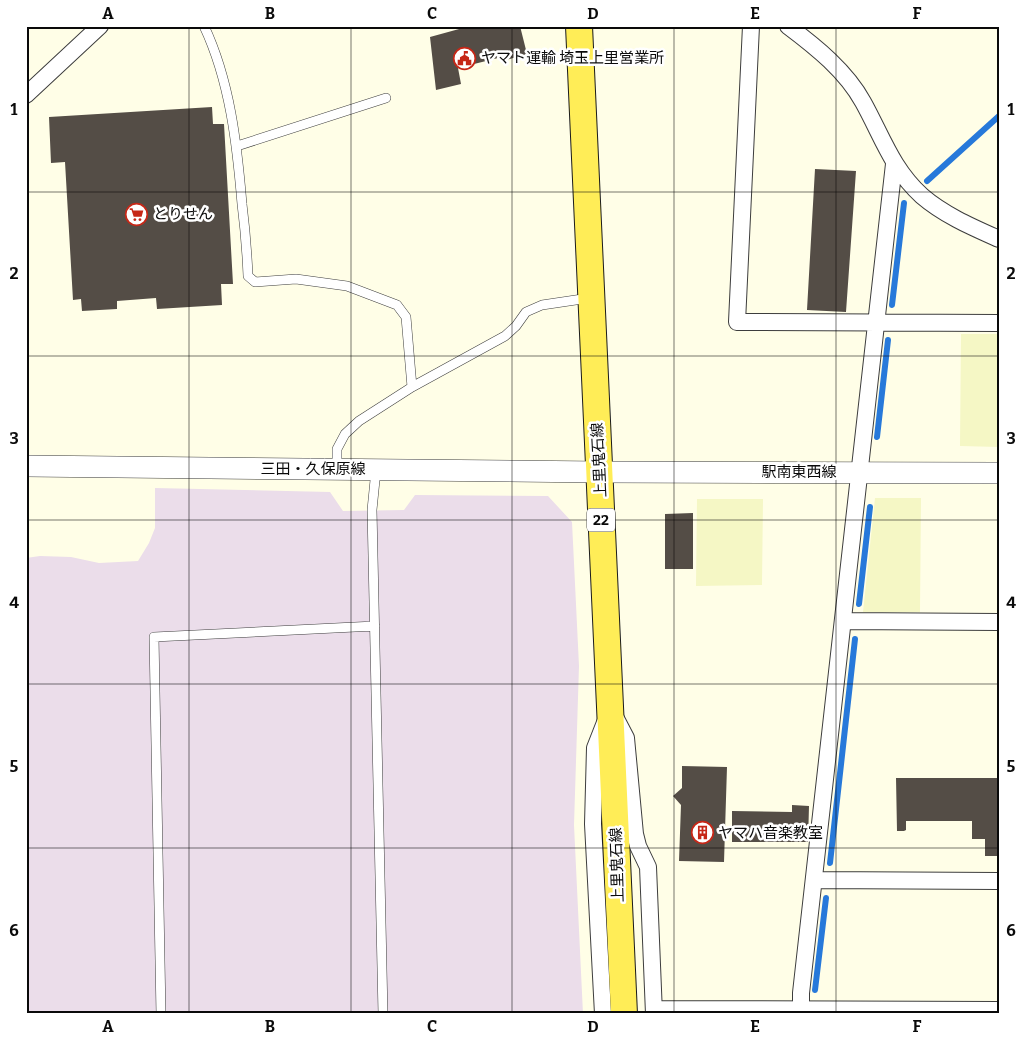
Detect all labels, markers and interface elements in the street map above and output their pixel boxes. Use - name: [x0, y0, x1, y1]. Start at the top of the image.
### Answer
- text: A: [102, 4, 114, 23]
- text: B: [265, 4, 275, 23]
- text: C: [427, 4, 437, 23]
- text: D: [587, 4, 599, 23]
- text: E: [750, 4, 760, 23]
- text: F: [913, 4, 922, 23]
- public building icon: ヤマト運輸 埼玉上里営業所: [453, 46, 477, 70]
- place label: ヤマト運輸 埼玉上里営業所: [481, 49, 664, 67]
- text: 1: [11, 100, 18, 119]
- text: 1: [1008, 100, 1015, 119]
- supermarket icon: とりせん: [125, 202, 149, 226]
- place label: とりせん: [153, 205, 213, 223]
- text: 2: [9, 264, 19, 283]
- text: 2: [1006, 264, 1016, 283]
- street label: 上里鬼石線: [588, 422, 610, 498]
- text: 3: [9, 429, 19, 448]
- text: 3: [1006, 429, 1016, 448]
- street label: 三田・久保原線: [260, 460, 366, 478]
- street label: 駅南東西線: [761, 463, 837, 481]
- road number: 22: [587, 508, 615, 532]
- text: 4: [9, 593, 19, 612]
- text: 4: [1006, 593, 1016, 612]
- text: 5: [10, 757, 19, 776]
- text: 5: [1007, 757, 1016, 776]
- building icon: ヤマハ音楽教室: [690, 821, 714, 845]
- place label: ヤマハ音楽教室: [718, 824, 823, 842]
- street label: 上里鬼石線: [607, 827, 627, 903]
- text: 6: [9, 921, 19, 940]
- text: 6: [1006, 921, 1016, 940]
- text: A: [102, 1017, 114, 1036]
- text: B: [265, 1017, 275, 1036]
- text: C: [427, 1017, 437, 1036]
- text: D: [587, 1017, 599, 1036]
- text: E: [750, 1017, 760, 1036]
- text: F: [913, 1017, 922, 1036]

